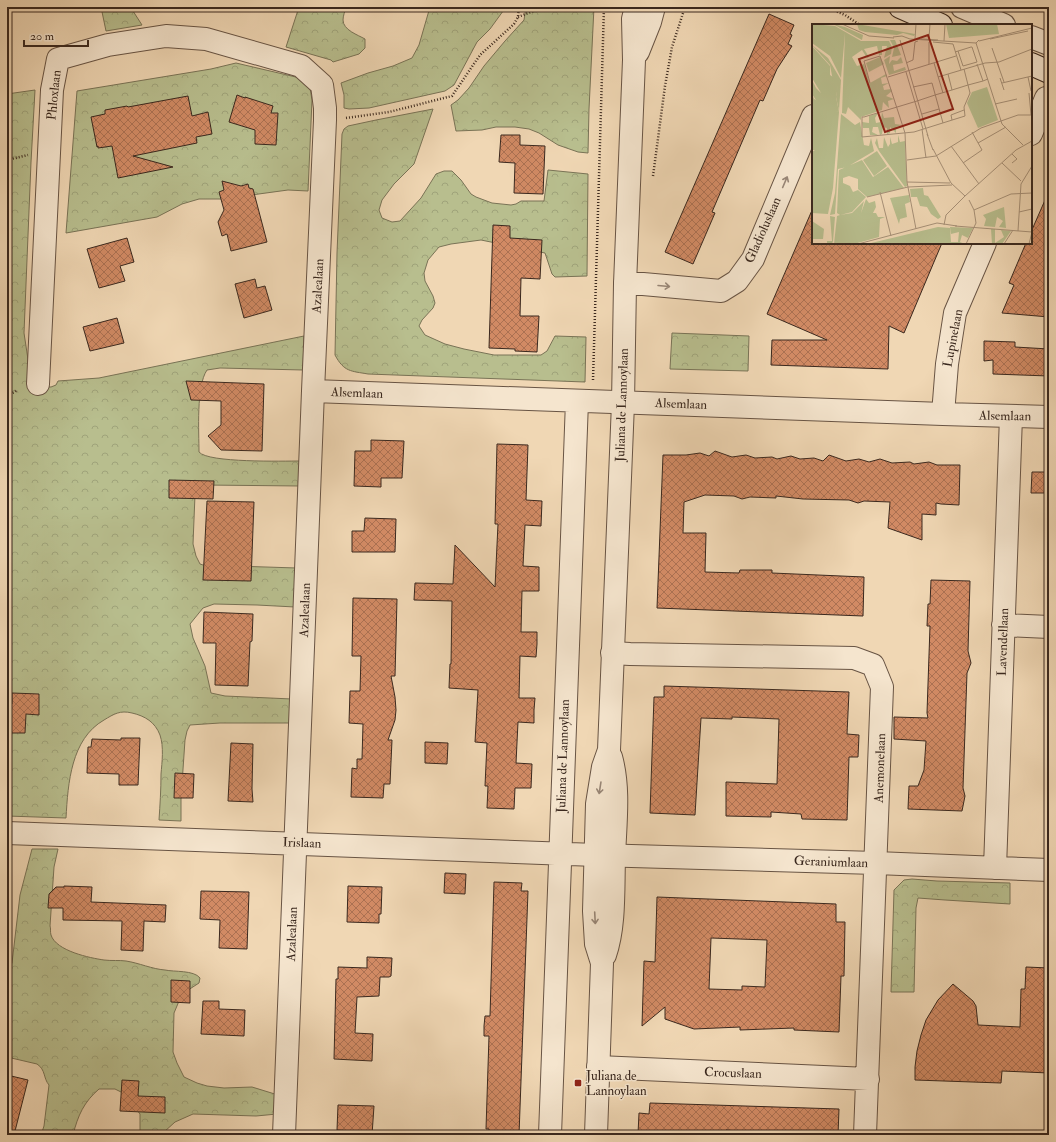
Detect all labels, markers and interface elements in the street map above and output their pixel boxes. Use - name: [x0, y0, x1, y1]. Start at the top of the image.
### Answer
- scale bar: [24, 22, 88, 48]
- inset map: [812, 24, 1032, 244]
- text: 20 m: [30, 29, 55, 44]
- street label: Phloxlaan: [43, 69, 65, 121]
- one-way arrow: [781, 176, 789, 188]
- street label: Gladioluslaan: [741, 194, 785, 266]
- street label: Azalealaan: [309, 258, 327, 315]
- one-way arrow: [657, 282, 670, 289]
- street label: Lupinelaan: [940, 307, 968, 369]
- street label: Juliana de Lannoylaan: [612, 347, 633, 463]
- street label: Alsemlaan: [330, 384, 384, 402]
- street label: Alsemlaan: [654, 395, 708, 413]
- street label: Alsemlaan: [978, 408, 1032, 424]
- street label: Azalealaan: [296, 582, 314, 639]
- street label: Lavendellaan: [994, 607, 1012, 676]
- street label: Juliana de Lannoylaan: [553, 698, 574, 814]
- street label: Anemonelaan: [871, 733, 889, 804]
- one-way arrow: [595, 781, 603, 794]
- street label: Irislaan: [282, 834, 322, 852]
- street label: Geraniumlaan: [794, 853, 869, 871]
- street label: Azalealaan: [283, 906, 301, 963]
- one-way arrow: [591, 911, 598, 924]
- street label: Crocuslaan: [704, 1064, 762, 1082]
- place label: Juliana de Lannoylaan: [585, 1068, 647, 1100]
- marker: Juliana de Lannoylaan: [573, 1078, 583, 1088]

